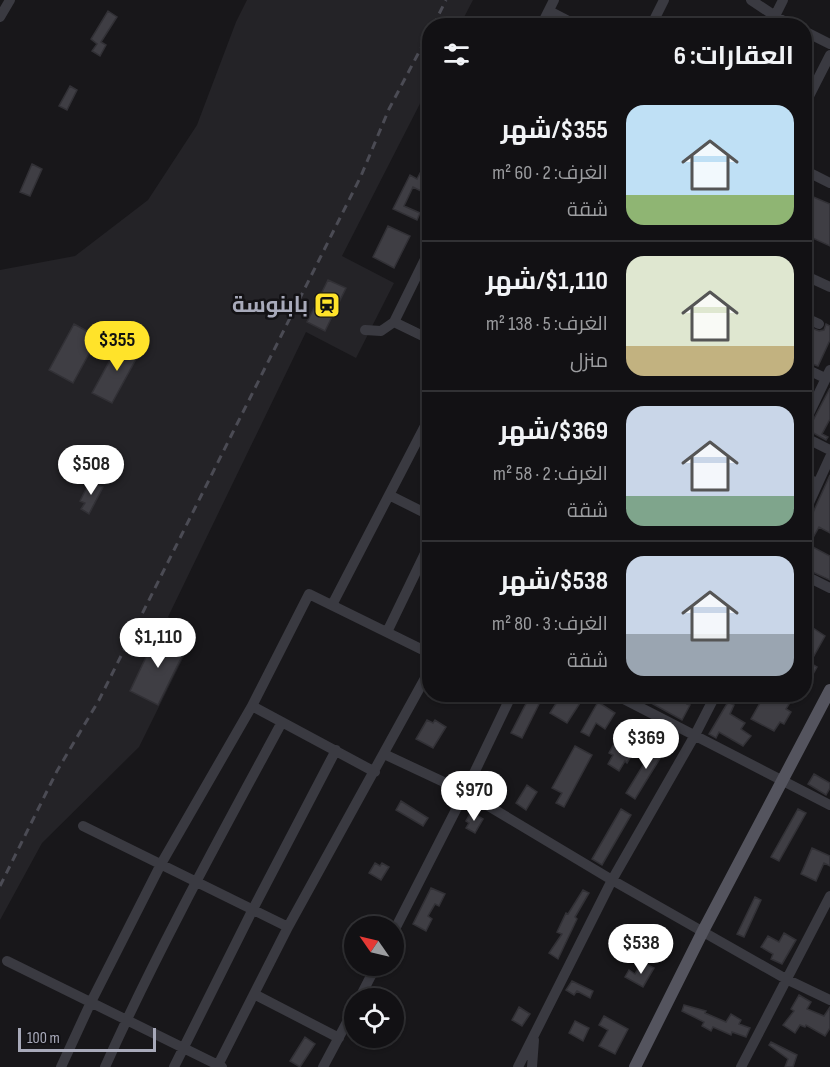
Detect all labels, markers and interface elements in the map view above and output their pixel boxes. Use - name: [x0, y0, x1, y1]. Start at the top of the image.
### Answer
- icon: filters: [440, 38, 473, 71]
- text: العقارات: 6: [674, 41, 794, 72]
- text: $355/شهر: [501, 115, 608, 146]
- icon: home: [674, 129, 746, 201]
- text: الغرف: 2 · 60 m²: [492, 161, 608, 185]
- text: شقة: [567, 198, 608, 222]
- text: $1,110/شهر: [486, 266, 608, 297]
- icon: home: [674, 280, 746, 352]
- station icon: بابنوسة: [312, 290, 342, 320]
- place label: بابنوسة: [232, 292, 308, 319]
- text: الغرف: 5 · 138 m²: [486, 312, 608, 336]
- pin: $355: [81, 321, 153, 372]
- text: $355: [99, 328, 135, 352]
- text: منزل: [570, 349, 608, 373]
- text: $369/شهر: [499, 416, 608, 447]
- icon: home: [674, 430, 746, 502]
- pin: $508: [55, 445, 127, 496]
- text: $508: [72, 452, 110, 476]
- text: الغرف: 2 · 58 m²: [493, 462, 608, 486]
- text: شقة: [567, 499, 608, 523]
- text: $538/شهر: [500, 566, 608, 597]
- icon: home: [674, 580, 746, 652]
- text: الغرف: 3 · 80 m²: [492, 612, 608, 636]
- pin: $1,110: [109, 618, 207, 669]
- text: $1,110: [134, 625, 182, 649]
- text: شقة: [567, 649, 608, 673]
- pin: $369: [610, 719, 682, 770]
- text: $369: [627, 726, 665, 750]
- pin: $970: [438, 771, 510, 822]
- text: $970: [455, 778, 493, 802]
- north arrow: [344, 916, 404, 976]
- map controls: [344, 916, 404, 1048]
- pin: $538: [605, 924, 677, 975]
- text: $538: [622, 931, 660, 955]
- button: locate: [344, 988, 404, 1048]
- scale bar: [18, 1025, 156, 1052]
- text: 100 m: [27, 1029, 60, 1048]

